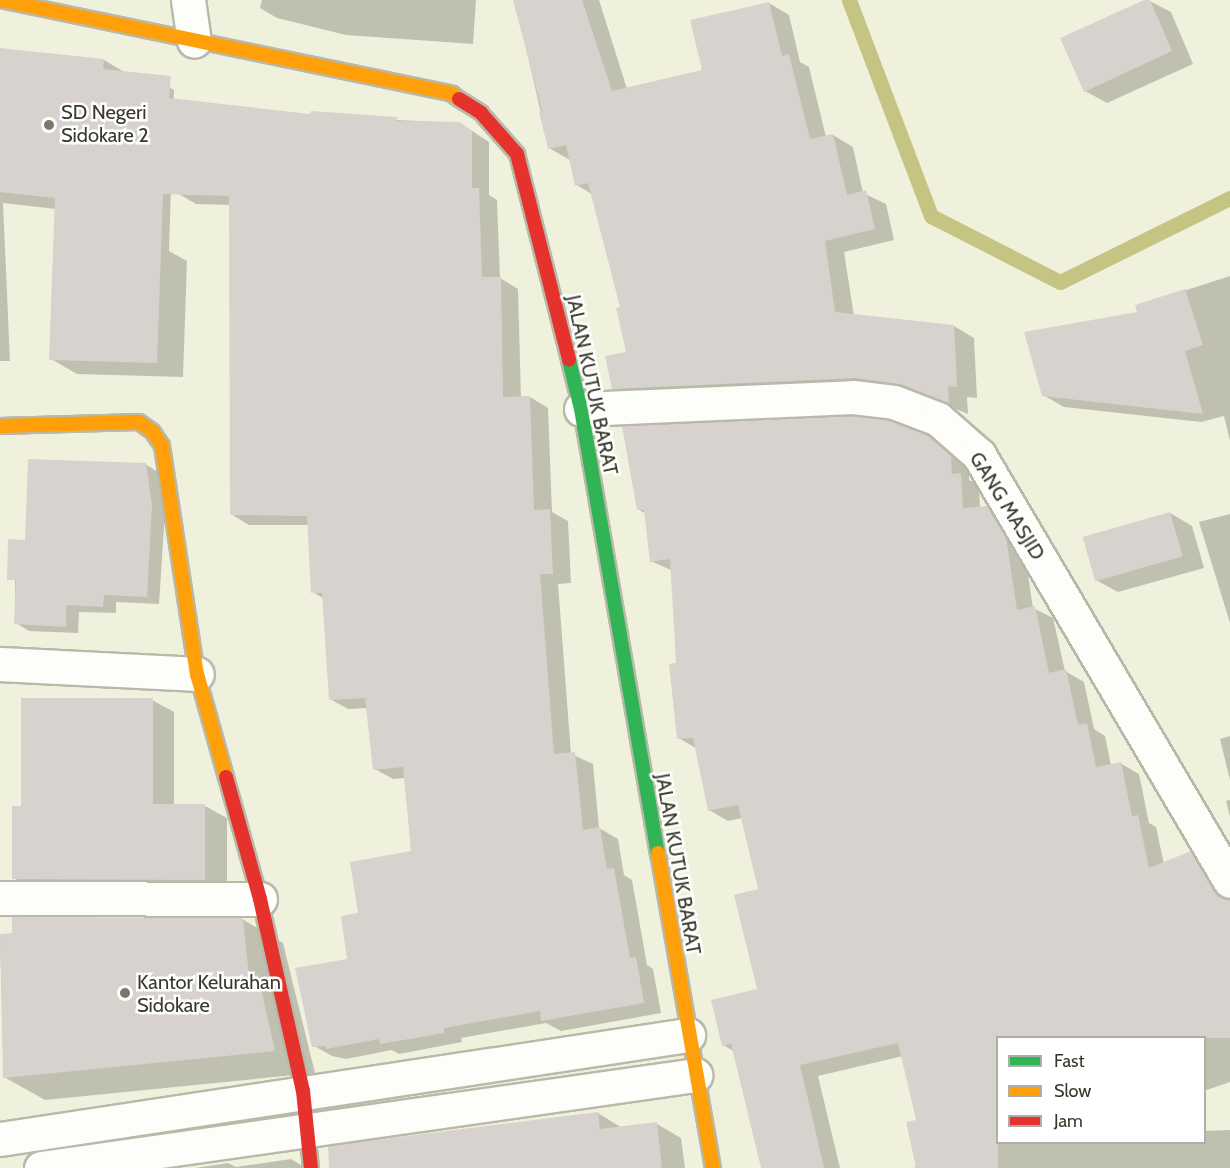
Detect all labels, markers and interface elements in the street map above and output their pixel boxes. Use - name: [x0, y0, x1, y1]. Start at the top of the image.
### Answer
- place label: SD Negeri Sidokare 2: [61, 101, 149, 148]
- marker: SD Negeri Sidokare 2: [42, 118, 56, 132]
- street label: JALAN KUTUK BARAT: [561, 293, 623, 477]
- street label: GANG MASJID: [964, 448, 1050, 564]
- street label: JALAN KUTUK BARAT: [650, 772, 706, 956]
- place label: Kantor Kelurahan Sidokare: [137, 970, 281, 1017]
- marker: Kantor Kelurahan Sidokare: [118, 986, 132, 1000]
- legend: [996, 1036, 1206, 1144]
- text: Fast: [1054, 1050, 1085, 1072]
- text: Slow: [1054, 1080, 1091, 1102]
- text: Jam: [1054, 1110, 1083, 1132]

